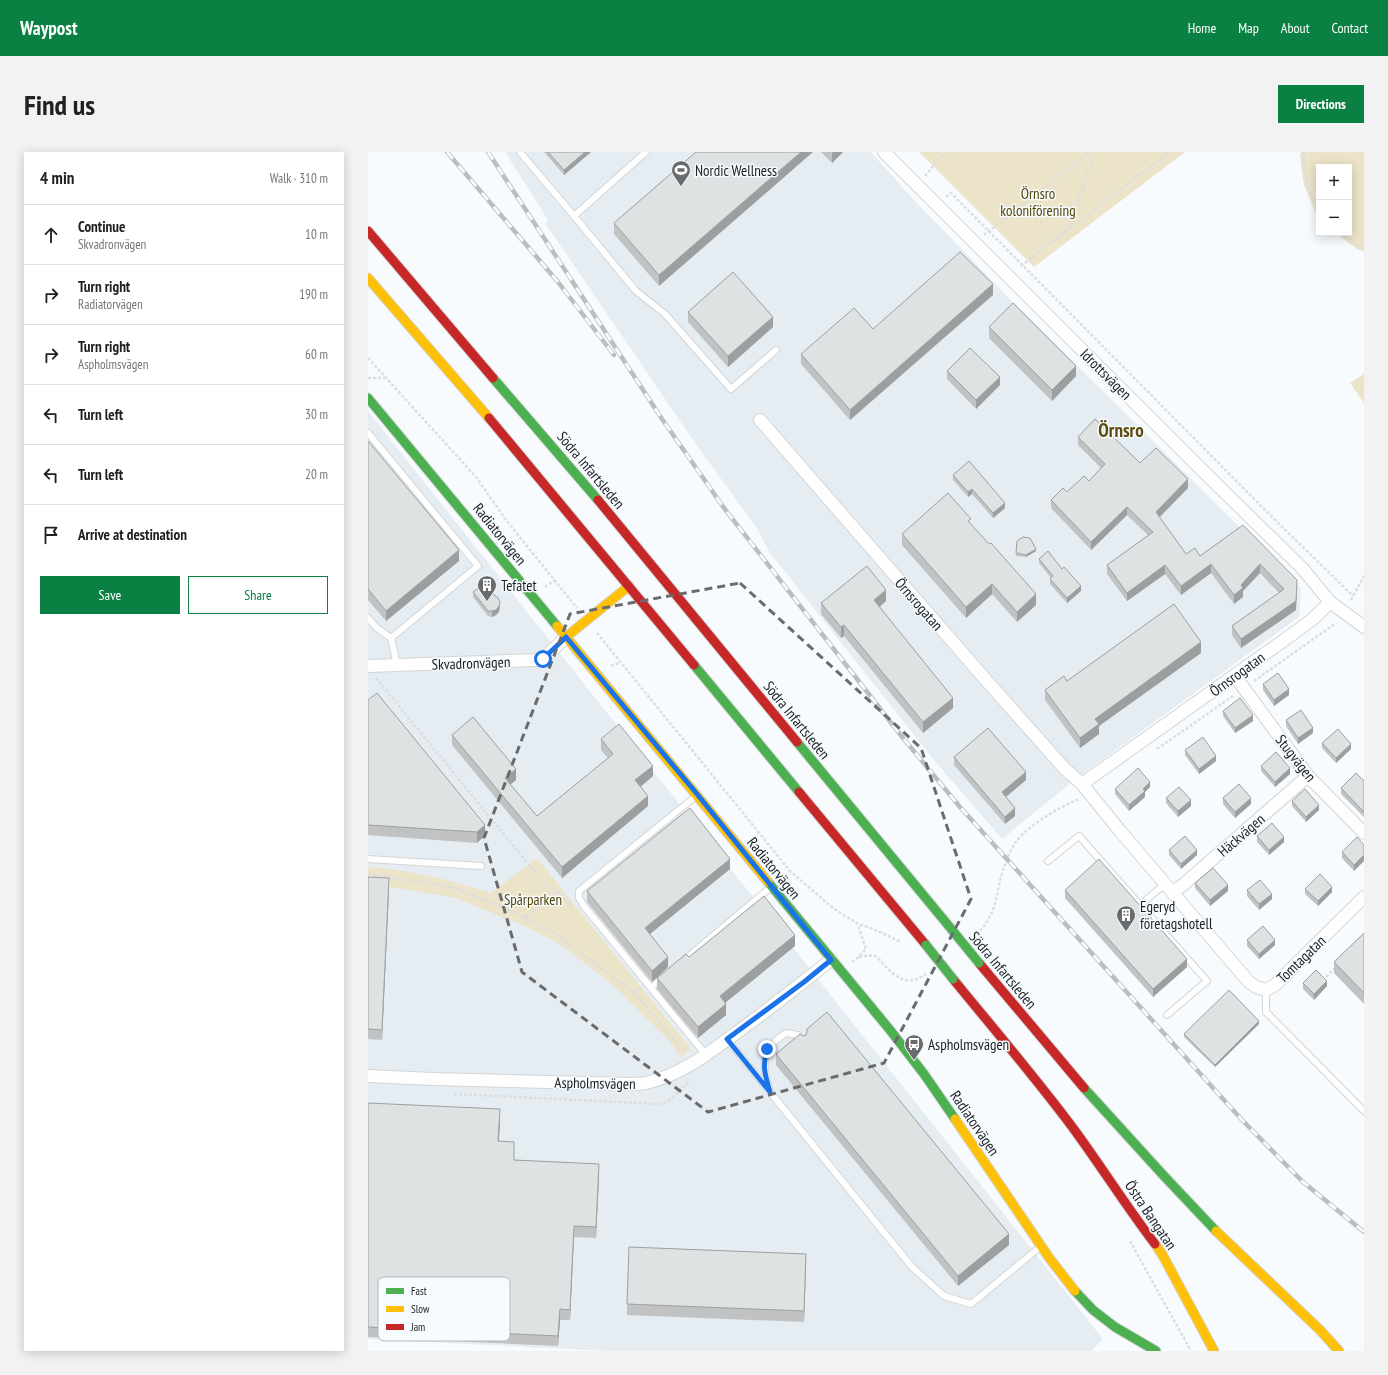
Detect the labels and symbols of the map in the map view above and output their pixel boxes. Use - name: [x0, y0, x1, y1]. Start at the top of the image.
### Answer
- sports icon: Nordic Wellness: [670, 159, 692, 187]
- place label: Nordic Wellness: [695, 161, 777, 180]
- park label: Örnsro koloniförening: [1000, 184, 1076, 220]
- street label: Idrottsvägen: [1076, 344, 1136, 404]
- district label: Örnsro: [1098, 418, 1144, 442]
- street label: Södra Infartsleden: [553, 427, 629, 513]
- street label: Radiatorvägen: [469, 499, 531, 569]
- building icon: Tefatet: [476, 574, 498, 602]
- street label: Örnsrogatan: [891, 574, 947, 634]
- place label: Tefatet: [501, 576, 537, 595]
- street label: Örnsrogatan: [1206, 648, 1268, 700]
- route start: [534, 650, 552, 668]
- street label: Skvadronvägen: [431, 652, 511, 674]
- street label: Södra Infartsleden: [760, 677, 834, 763]
- street label: Stugvägen: [1272, 731, 1320, 785]
- street label: Häckvägen: [1214, 809, 1268, 861]
- street label: Radiatorvägen: [743, 833, 805, 903]
- park label: Spårparken: [504, 890, 562, 909]
- place label: Egeryd företagshotell: [1140, 897, 1213, 933]
- building icon: Egeryd företagshotell: [1115, 904, 1137, 932]
- street label: Södra Infartsleden: [965, 927, 1041, 1013]
- street label: Tomtagatan: [1273, 931, 1329, 987]
- bus stop icon: Aspholmsvägen: [903, 1033, 925, 1061]
- place label: Aspholmsvägen: [928, 1035, 1009, 1054]
- route end: [758, 1040, 776, 1058]
- street label: Aspholmsvägen: [554, 1073, 636, 1093]
- street label: Radiatorvägen: [946, 1087, 1004, 1159]
- street label: Östra Bangatan: [1121, 1177, 1181, 1253]
- legend: [378, 1277, 510, 1341]
- text: Fast: [411, 1284, 427, 1298]
- text: Slow: [411, 1302, 430, 1316]
- text: Jam: [410, 1320, 425, 1334]

